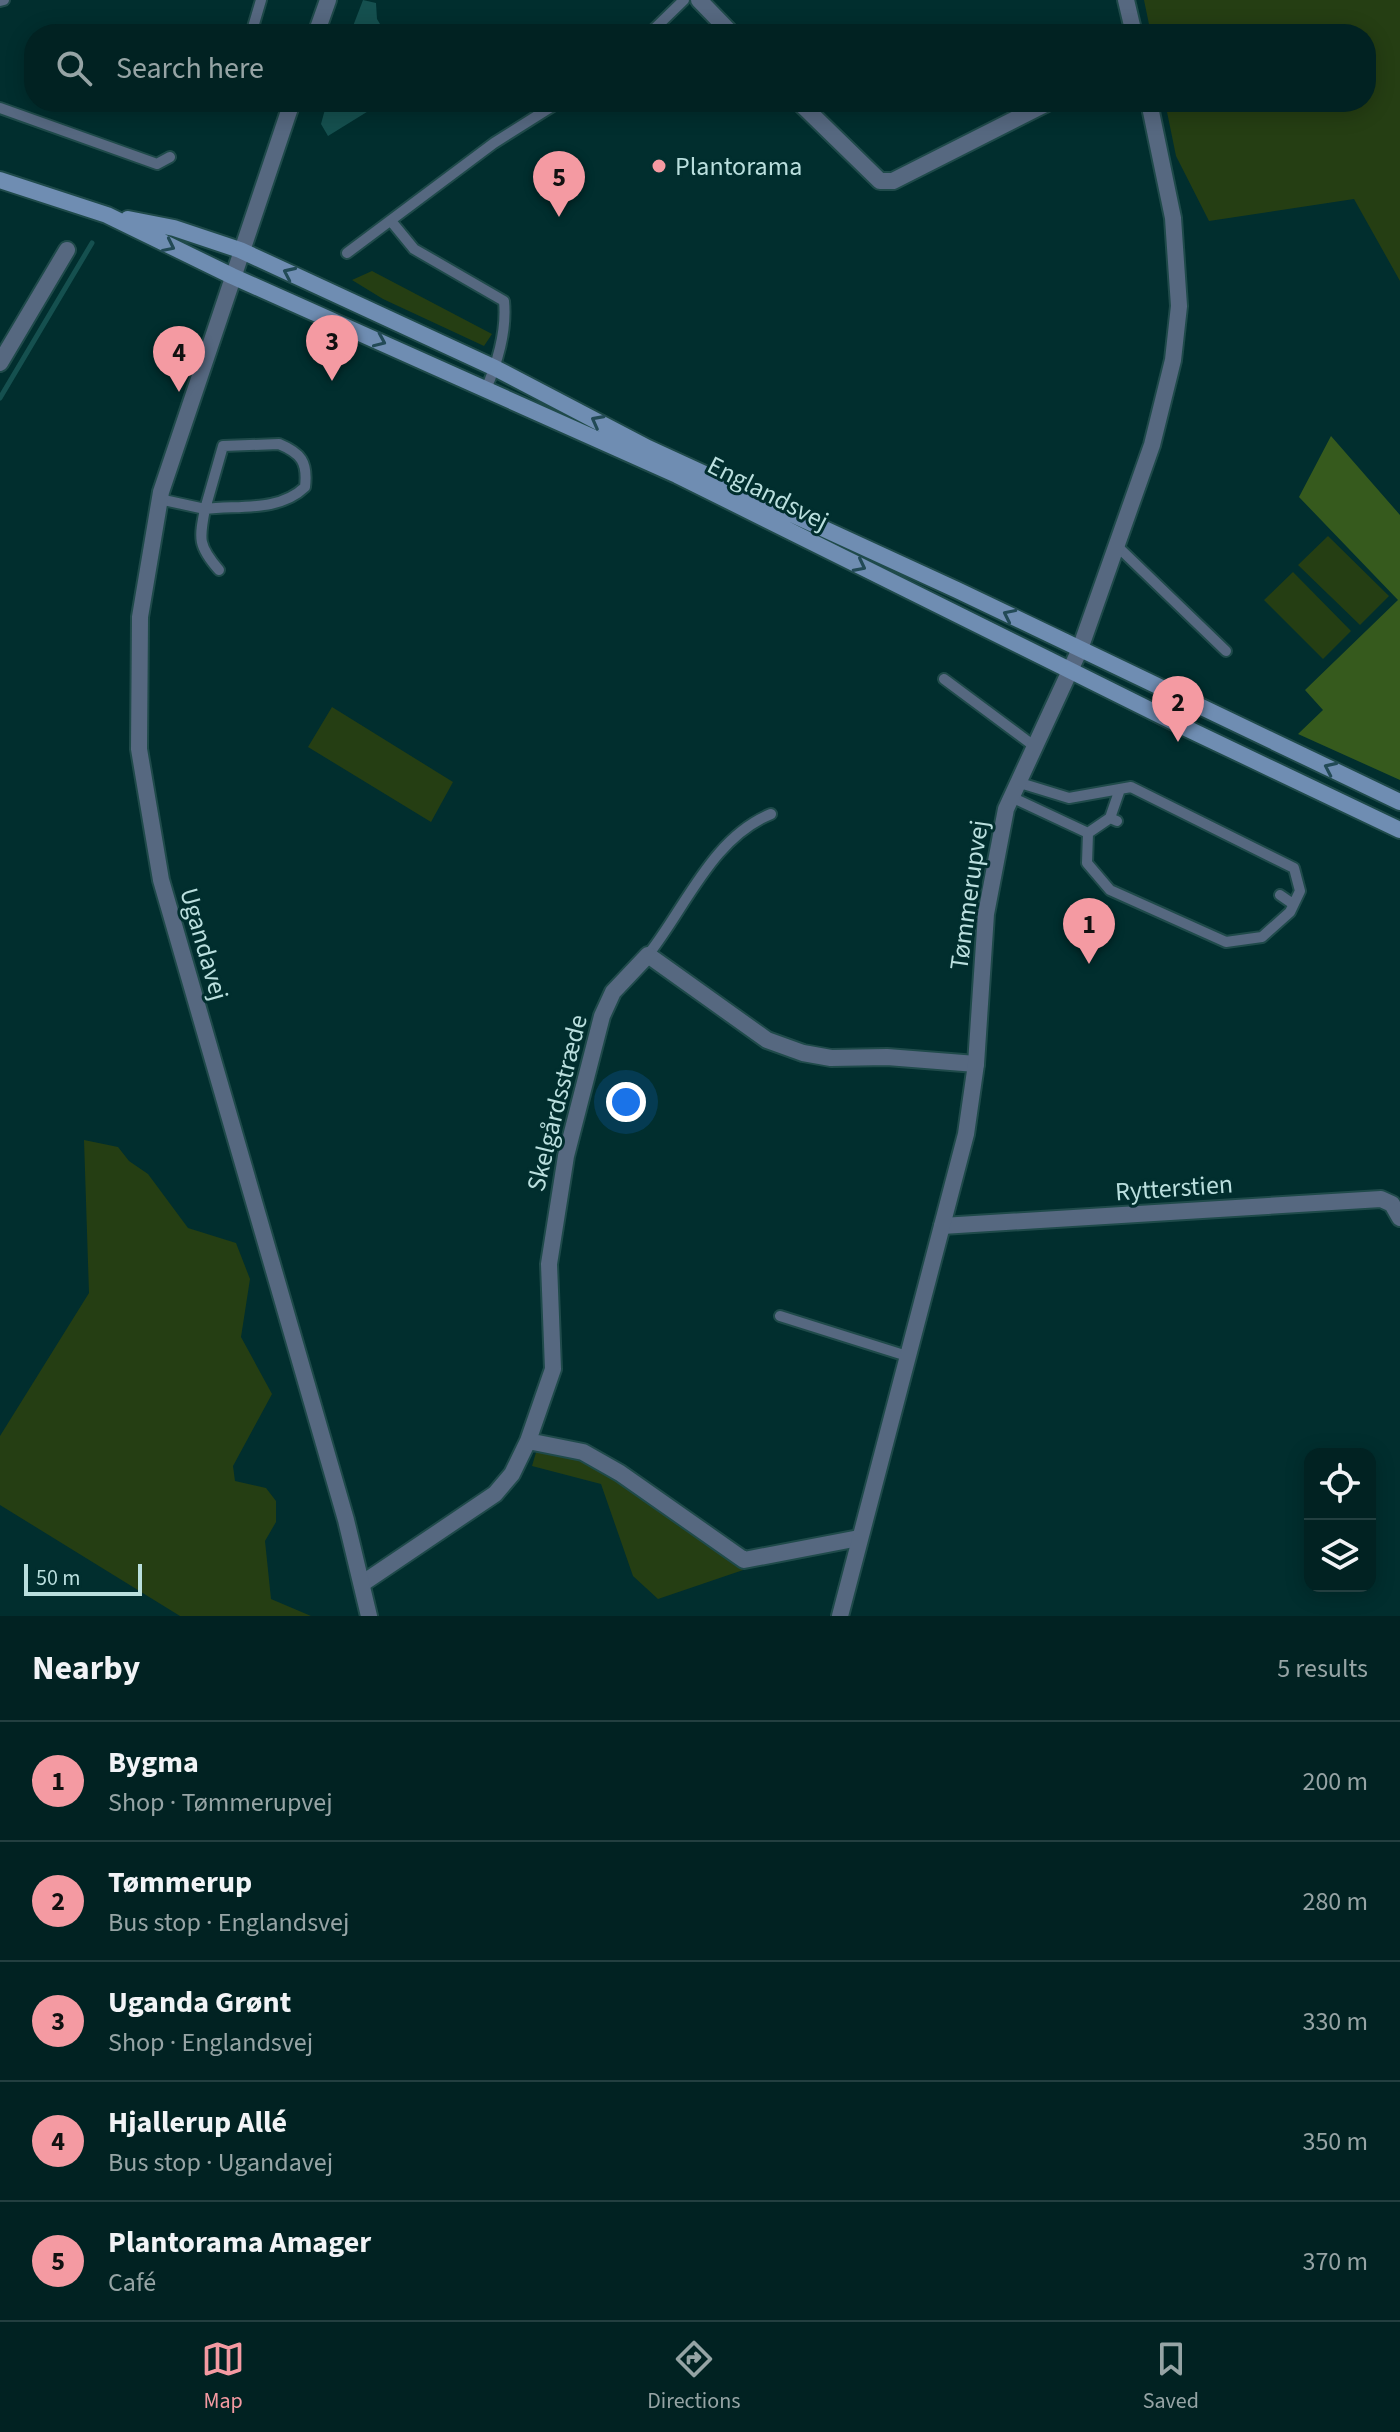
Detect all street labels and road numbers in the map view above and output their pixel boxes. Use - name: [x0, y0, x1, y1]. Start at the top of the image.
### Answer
- street label: Englandsvej: [701, 447, 835, 539]
- street label: Tømmerupvej: [940, 818, 998, 972]
- street label: Ugandavej: [170, 883, 238, 1005]
- street label: Skelgårdsstræde: [517, 1011, 597, 1195]
- street label: Rytterstien: [1114, 1165, 1234, 1211]

